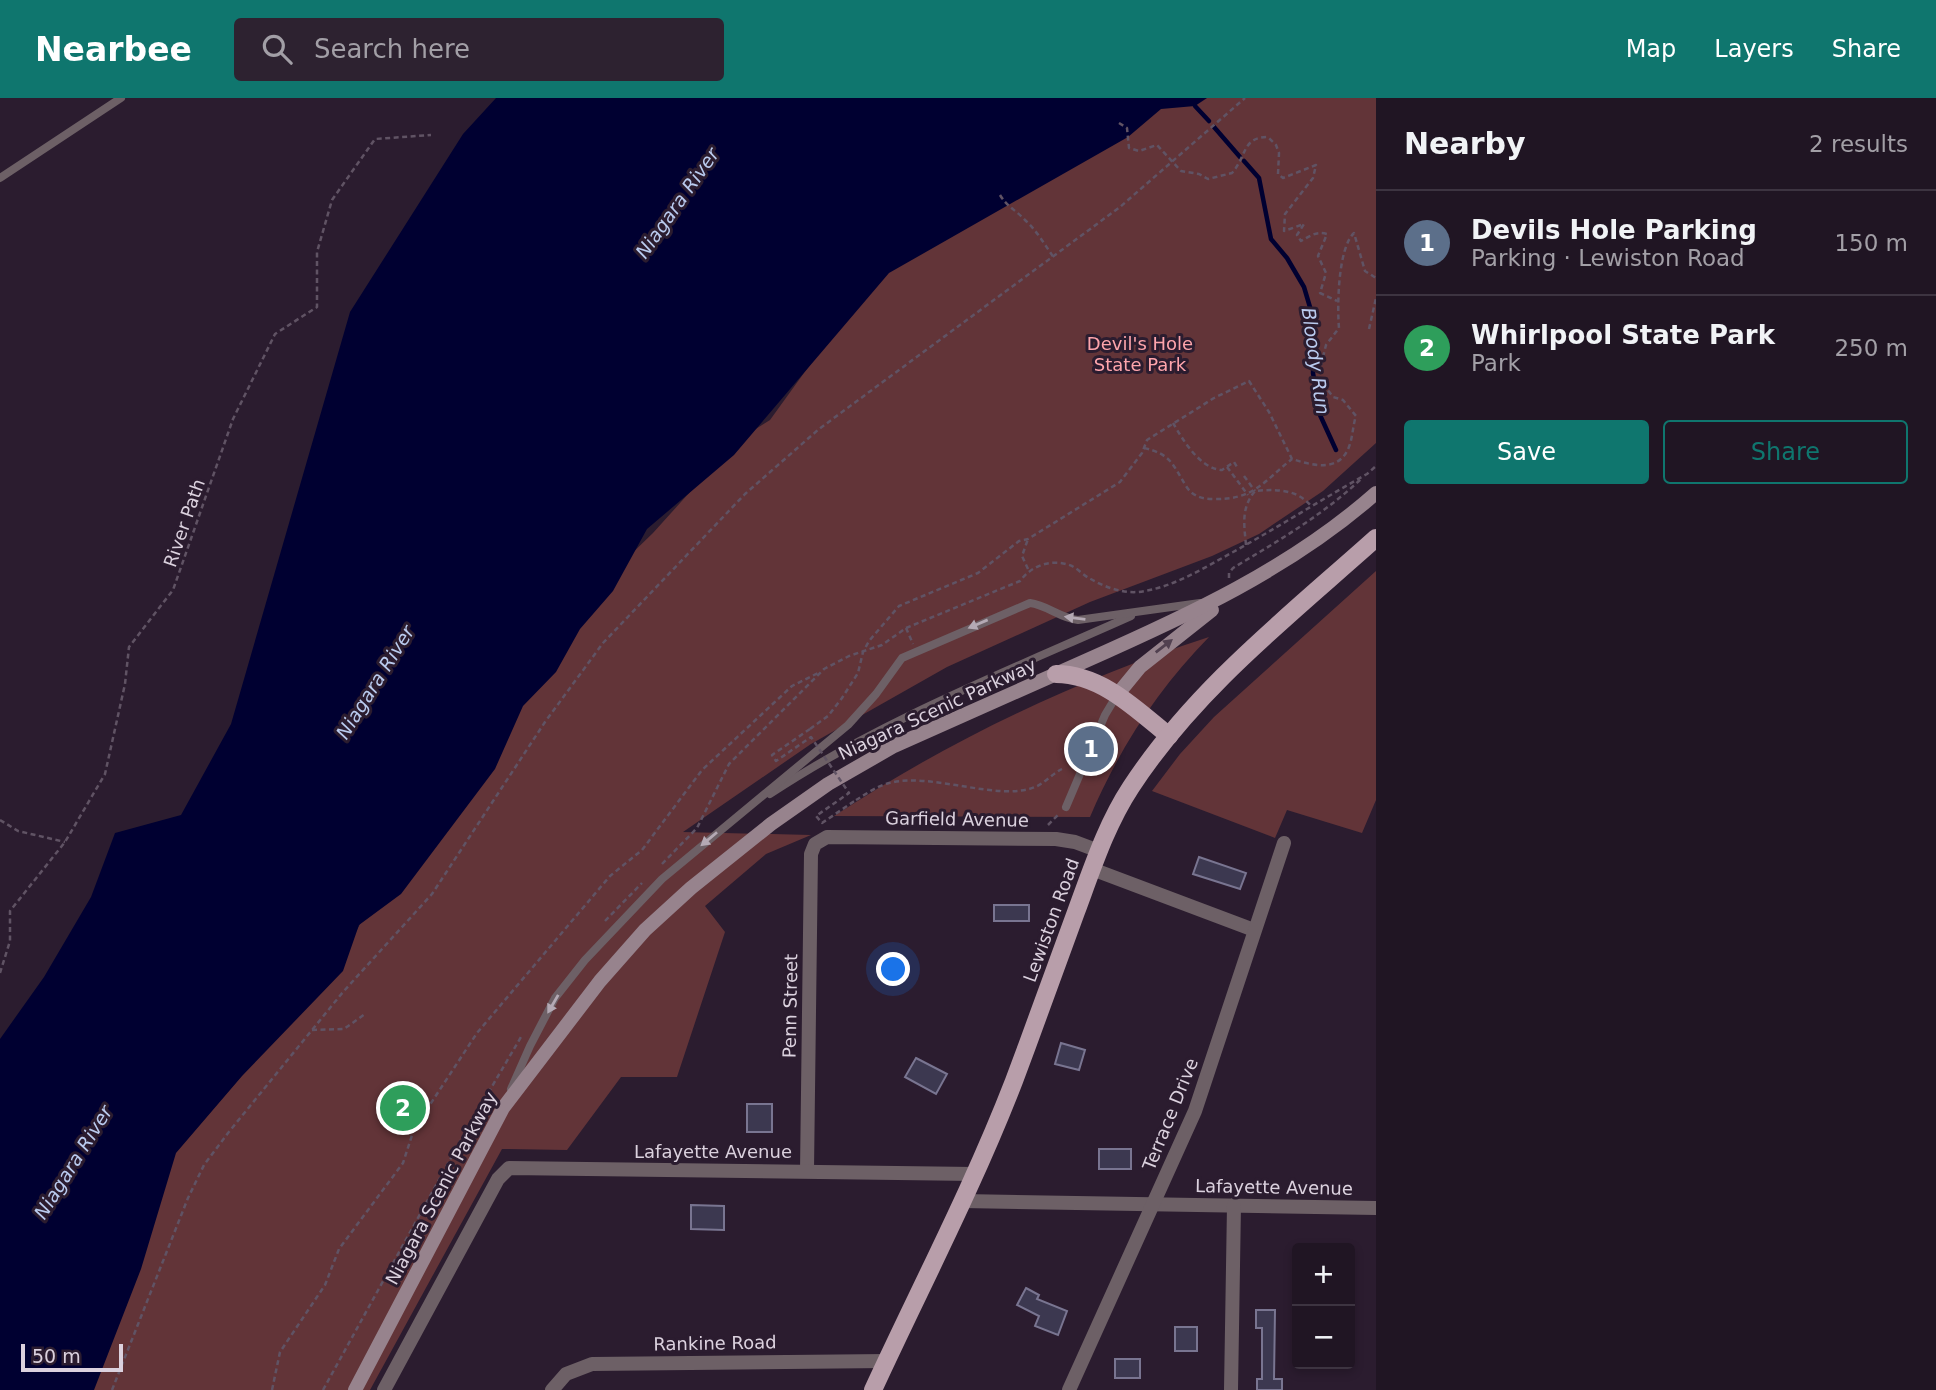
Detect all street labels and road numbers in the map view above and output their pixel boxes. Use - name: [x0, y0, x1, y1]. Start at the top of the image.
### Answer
- street label: River Path: [159, 476, 209, 570]
- street label: Niagara Scenic Parkway: [835, 654, 1040, 764]
- street label: Garfield Avenue: [885, 807, 1029, 831]
- street label: Lewiston Road: [1019, 855, 1083, 985]
- street label: Penn Street: [779, 954, 801, 1058]
- street label: Terrace Drive: [1138, 1055, 1202, 1174]
- street label: Niagara Scenic Parkway: [381, 1087, 501, 1288]
- street label: Lafayette Avenue: [634, 1141, 792, 1162]
- street label: Lafayette Avenue: [1195, 1175, 1353, 1199]
- street label: Rankine Road: [653, 1331, 777, 1355]

